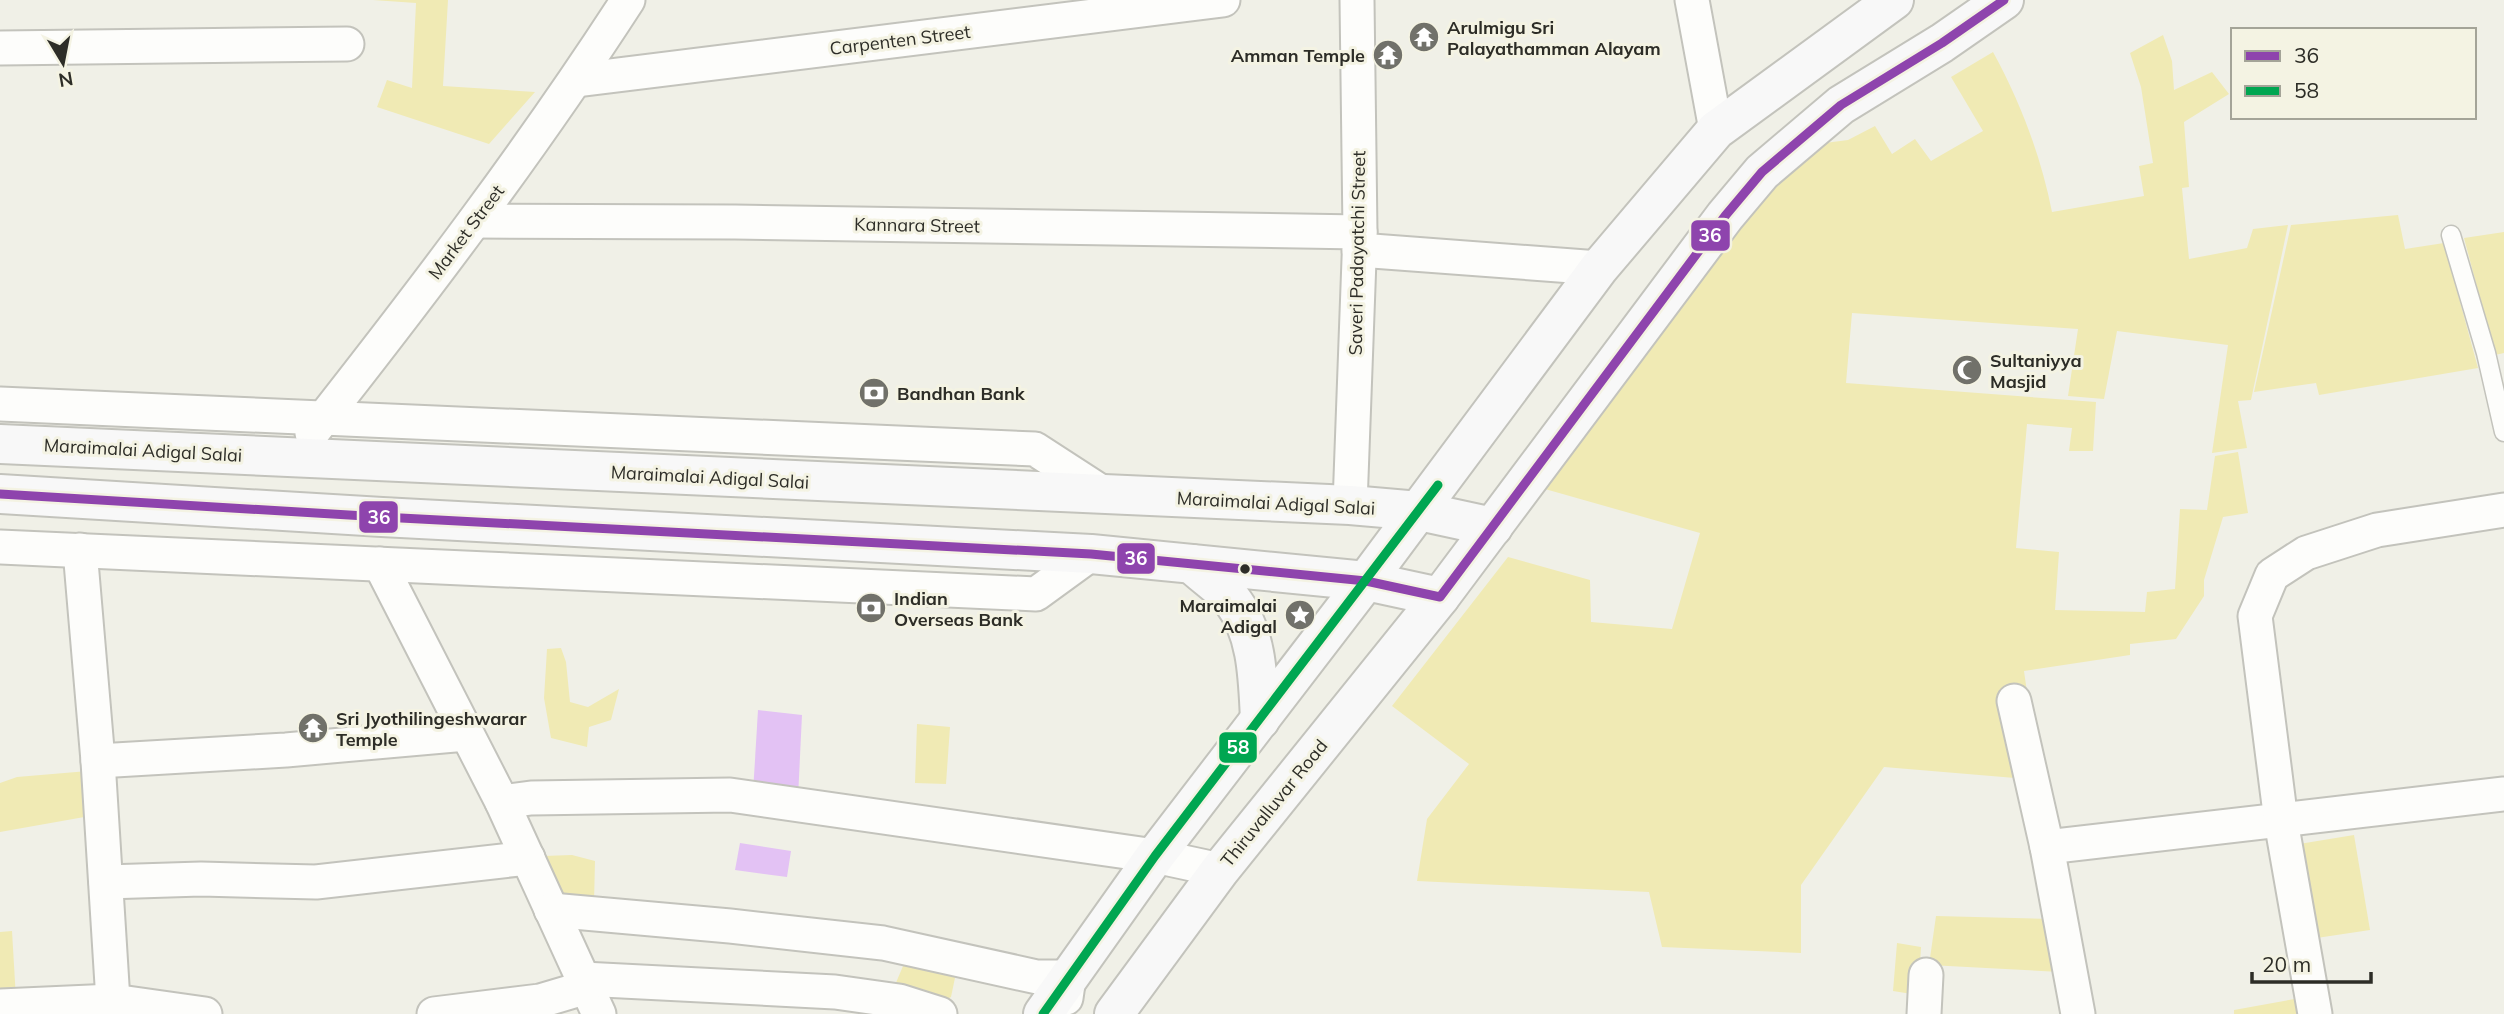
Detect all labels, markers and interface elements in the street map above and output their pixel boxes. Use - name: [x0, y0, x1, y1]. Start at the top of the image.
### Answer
- place label: Arulmigu Sri Palayathamman Alayam: [1447, 16, 1661, 60]
- street label: Carpenten Street: [828, 20, 972, 60]
- temple icon: Arulmigu Sri Palayathamman Alayam: [1407, 20, 1441, 54]
- north arrow: [28, 28, 98, 98]
- legend: [2231, 28, 2476, 119]
- temple icon: Amman Temple: [1371, 38, 1405, 72]
- text: 36: [2294, 42, 2319, 68]
- place label: Amman Temple: [1231, 44, 1365, 67]
- text: N: [57, 67, 75, 93]
- text: 58: [2294, 77, 2319, 103]
- street label: Saveri Padayatchi Street: [1344, 150, 1370, 356]
- street label: Market Street: [423, 180, 509, 284]
- street label: Kannara Street: [854, 212, 980, 238]
- line badge: 36: [1690, 219, 1731, 252]
- text: 36: [1699, 223, 1721, 247]
- place label: Sultaniyya Masjid: [1990, 349, 2082, 393]
- mosque icon: Sultaniyya Masjid: [1950, 353, 1984, 387]
- bank icon: Bandhan Bank: [857, 376, 891, 410]
- place label: Bandhan Bank: [897, 382, 1026, 405]
- street label: Maraimalai Adigal Salai: [43, 433, 243, 467]
- street label: Maraimalai Adigal Salai: [610, 460, 810, 494]
- street label: Maraimalai Adigal Salai: [1176, 486, 1376, 520]
- line badge: 36: [358, 500, 399, 534]
- text: 36: [368, 505, 390, 529]
- line badge: 36: [1116, 542, 1156, 575]
- text: 36: [1125, 546, 1147, 570]
- unlabelled marker: [1238, 562, 1252, 576]
- place label: Indian Overseas Bank: [894, 587, 1024, 631]
- bank icon: Indian Overseas Bank: [854, 591, 888, 625]
- place label: Maraimalai Adigal: [1179, 594, 1277, 638]
- place icon: Maraimalai Adigal: [1283, 598, 1317, 632]
- place label: Sri Jyothilingeshwarar Temple: [336, 707, 527, 751]
- temple icon: Sri Jyothilingeshwarar Temple: [296, 711, 330, 745]
- line badge: 58: [1218, 731, 1258, 764]
- street label: Thiruvalluvar Road: [1216, 735, 1332, 871]
- text: 58: [1227, 735, 1249, 759]
- scale bar: [2252, 940, 2371, 984]
- text: 20 m: [2262, 951, 2311, 977]

